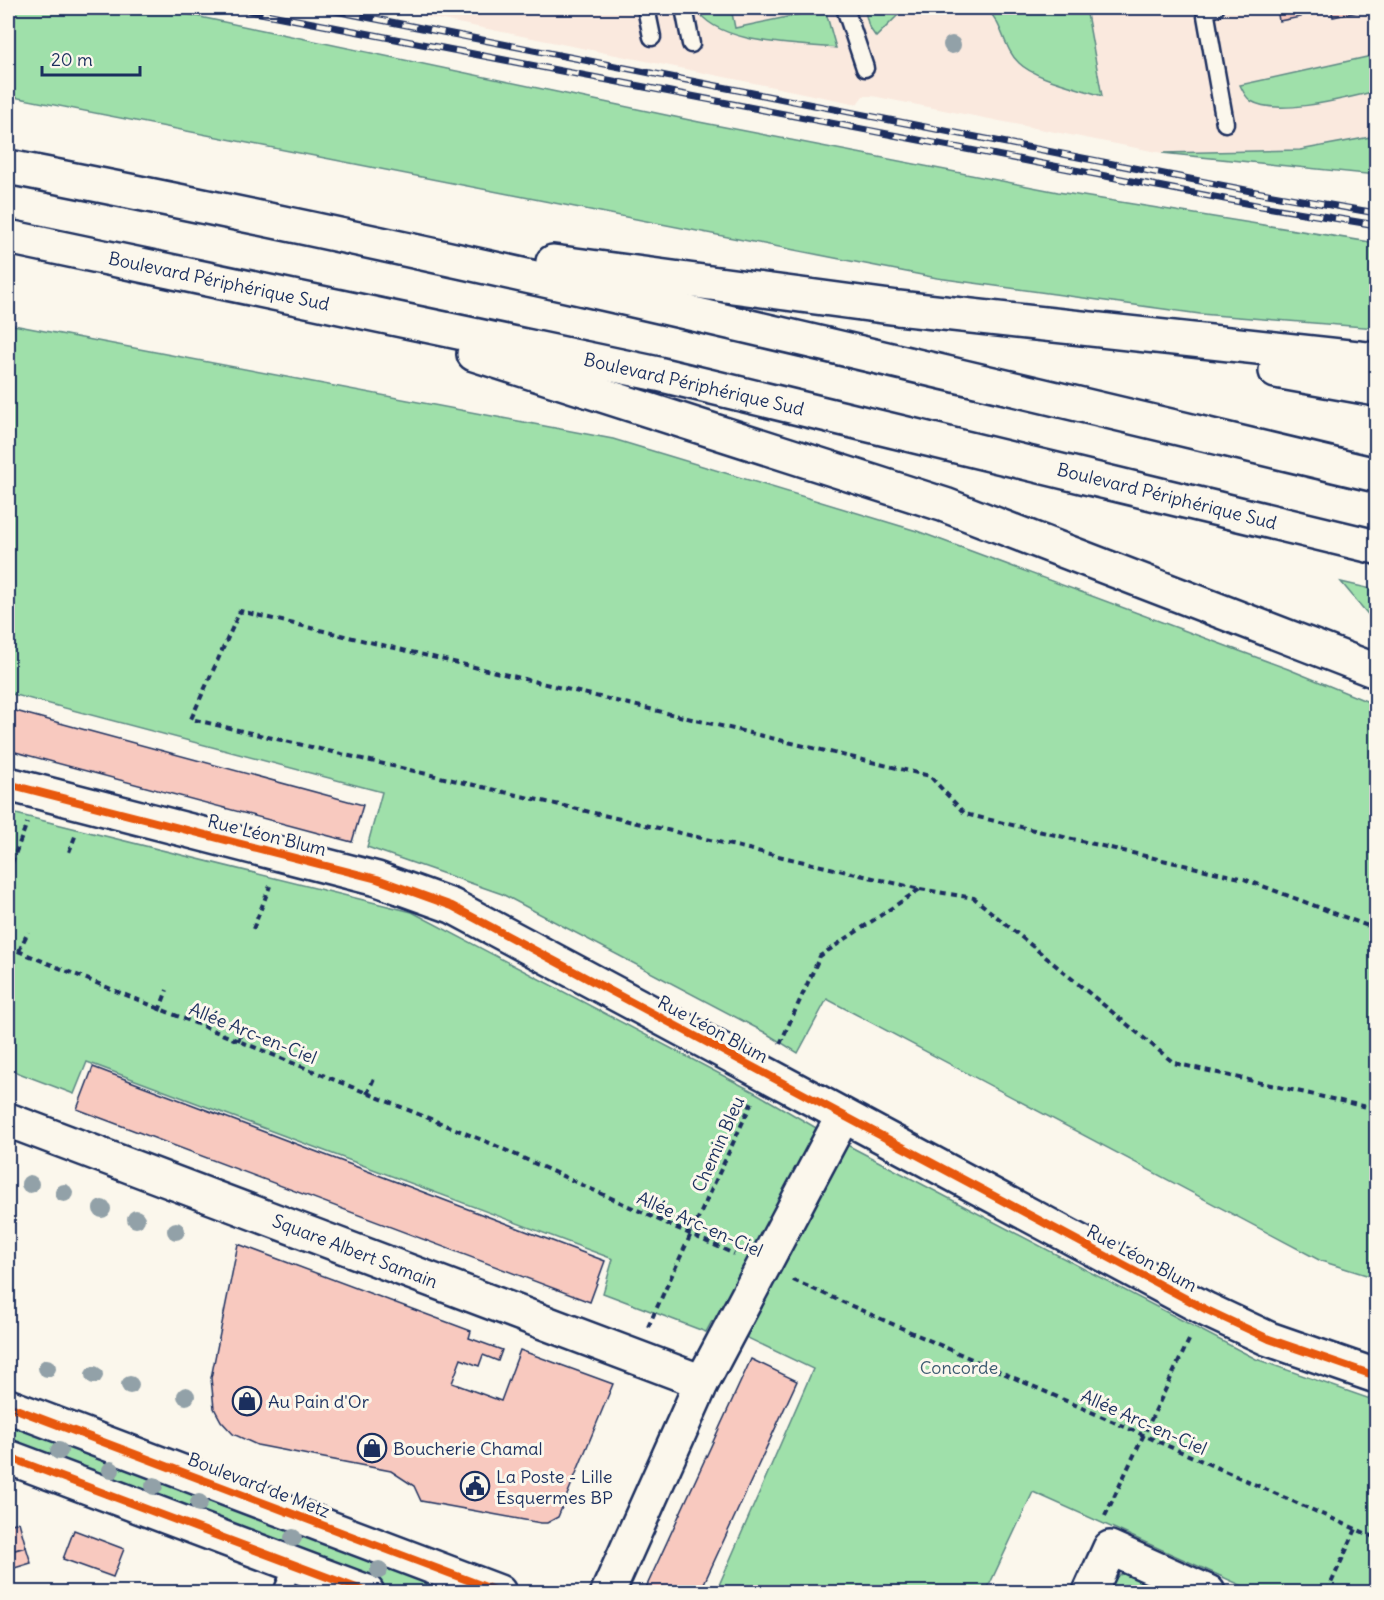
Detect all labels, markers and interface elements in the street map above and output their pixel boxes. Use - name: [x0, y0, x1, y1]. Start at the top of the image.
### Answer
- scale bar: [42, 39, 140, 77]
- text: 20 m: [51, 48, 93, 71]
- street label: Boulevard Périphérique Sud: [106, 246, 332, 316]
- street label: Boulevard Périphérique Sud: [582, 347, 807, 421]
- street label: Boulevard Périphérique Sud: [1055, 458, 1280, 535]
- street label: Rue Léon Blum: [205, 809, 329, 861]
- street label: Rue Léon Blum: [654, 990, 772, 1068]
- street label: Allée Arc-en-Ciel: [186, 997, 320, 1069]
- street label: Chemin Bleu: [687, 1093, 749, 1195]
- street label: Allée Arc-en-Ciel: [633, 1186, 767, 1262]
- street label: Square Albert Samain: [269, 1209, 441, 1293]
- street label: Rue Léon Blum: [1083, 1219, 1201, 1297]
- park label: Concorde: [920, 1356, 998, 1379]
- street label: Allée Arc-en-Ciel: [1077, 1384, 1211, 1460]
- shop icon: Au Pain d'Or: [231, 1385, 263, 1417]
- place label: Au Pain d'Or: [268, 1390, 370, 1413]
- shop icon: Boucherie Chamal: [356, 1432, 388, 1464]
- place label: Boucherie Chamal: [393, 1437, 543, 1460]
- street label: Boulevard de Metz: [185, 1447, 334, 1523]
- place label: La Poste - Lille Esquermes BP: [496, 1465, 613, 1509]
- public building icon: La Poste - Lille Esquermes BP: [459, 1470, 491, 1502]

